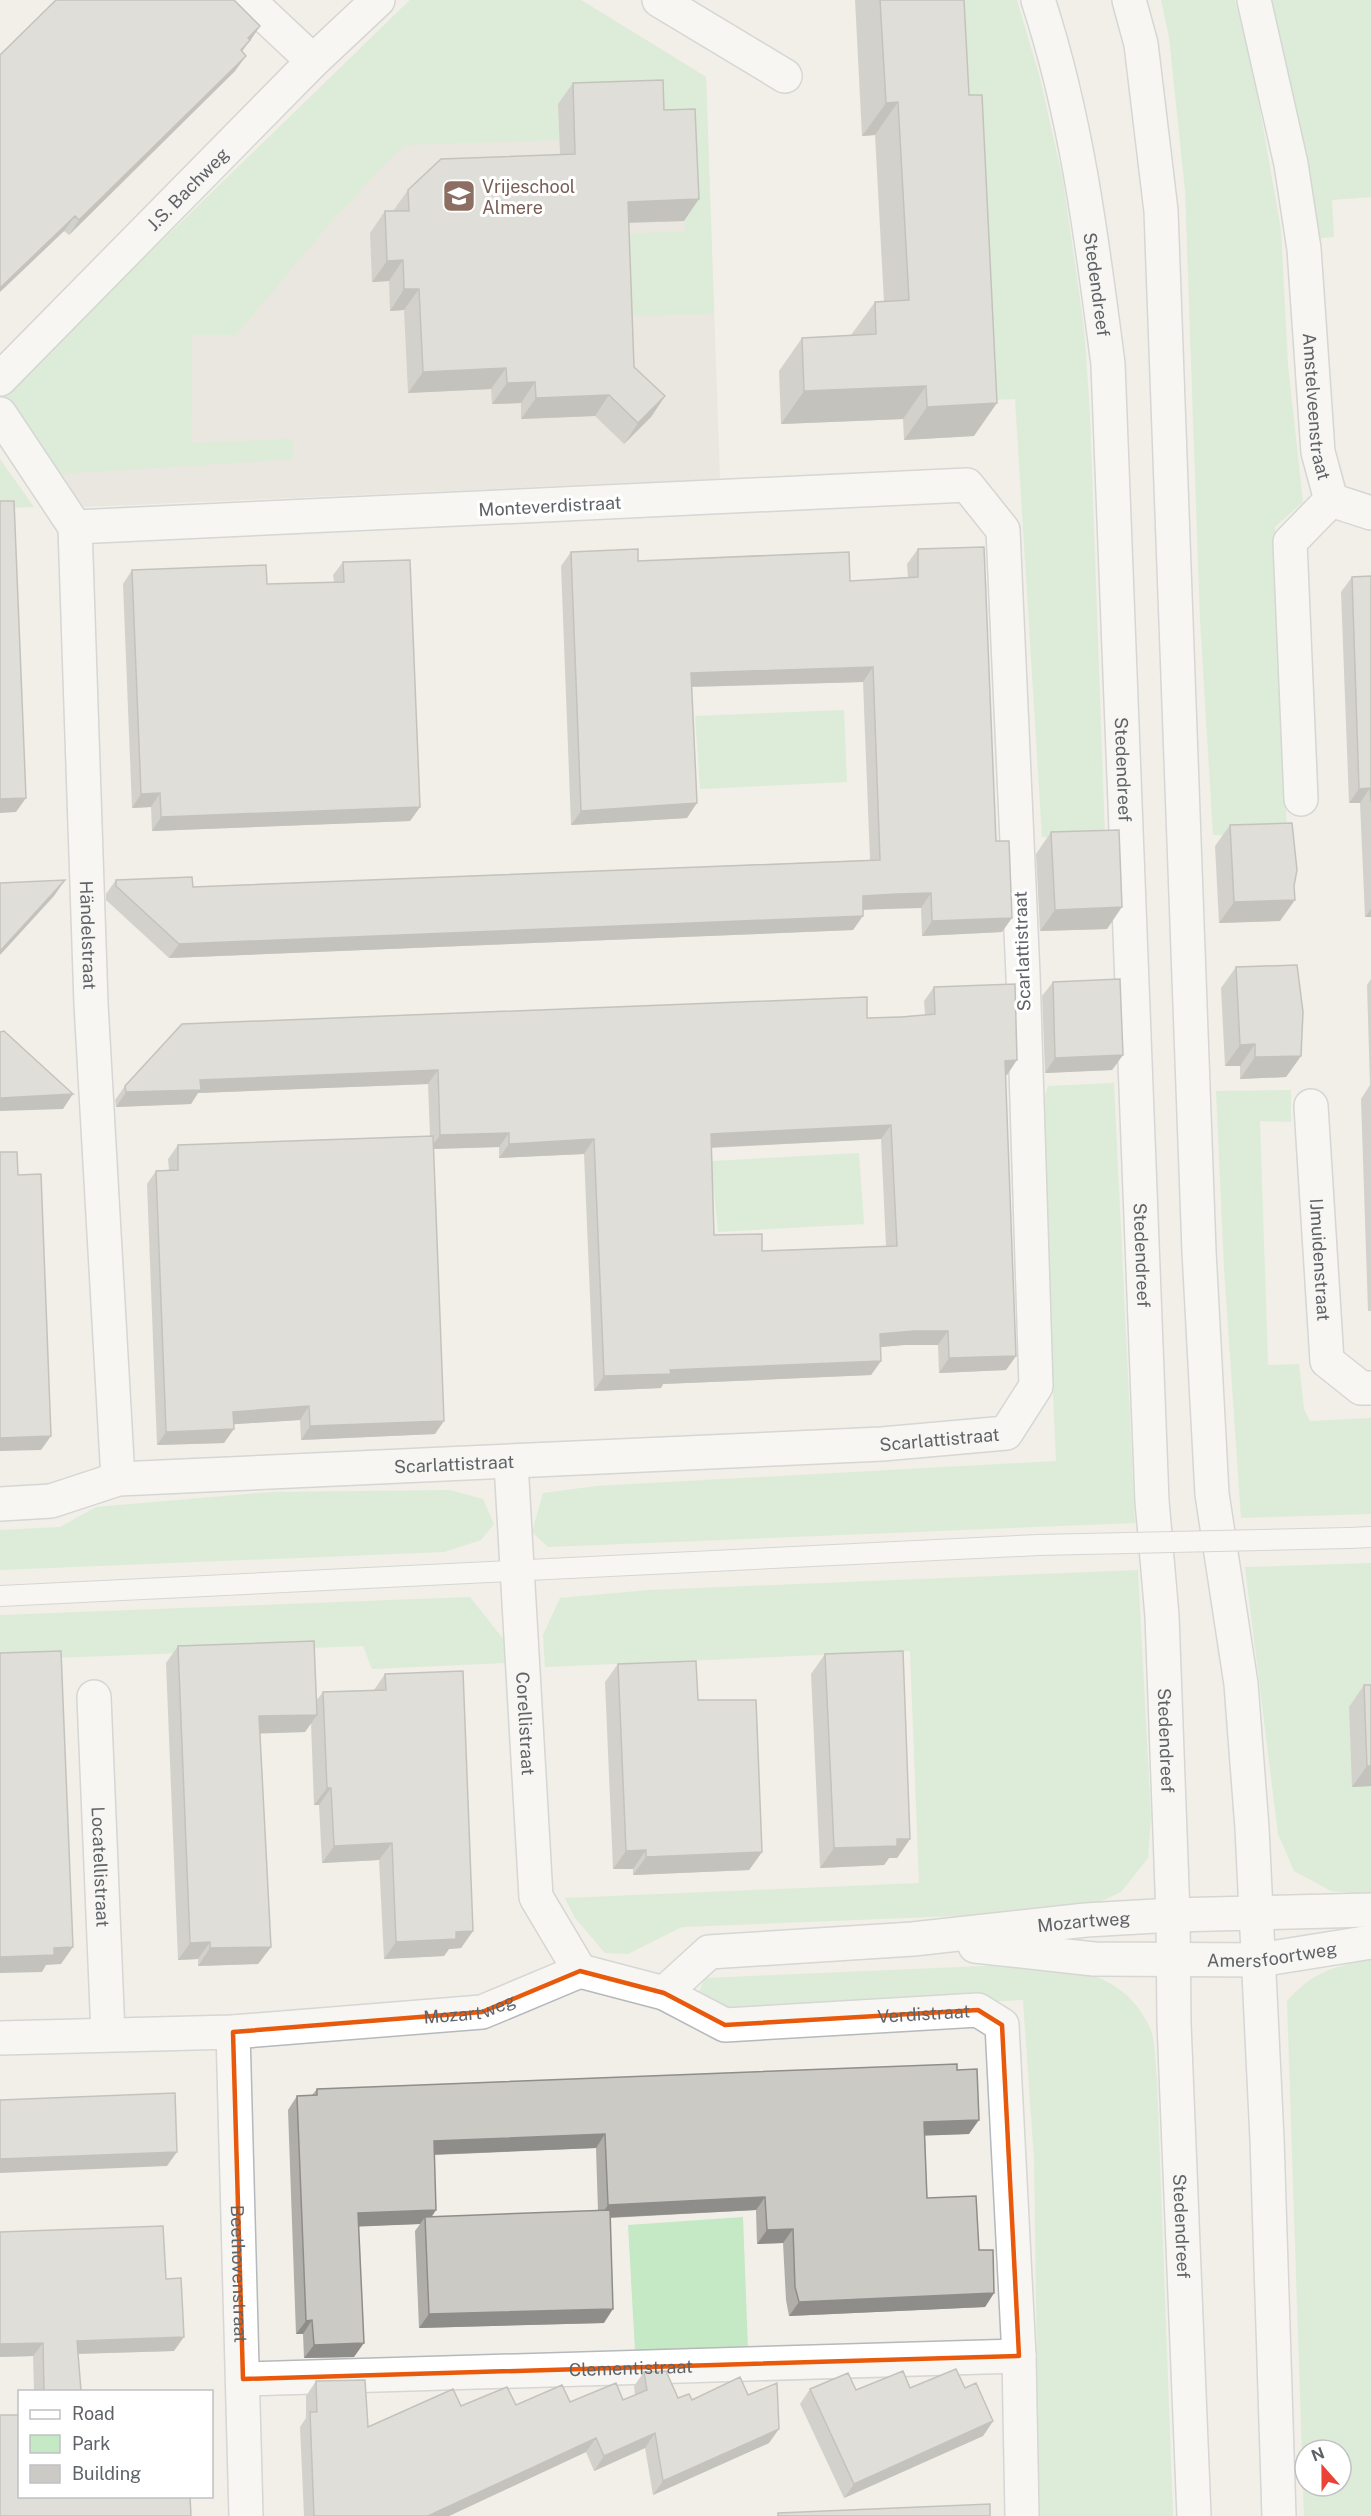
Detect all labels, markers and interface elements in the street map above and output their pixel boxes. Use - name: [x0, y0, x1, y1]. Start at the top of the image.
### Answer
- street label: J.S. Bachweg: [142, 143, 233, 235]
- place label: Vrijeschool Almere: [482, 176, 575, 218]
- school or university icon: Vrijeschool Almere: [441, 178, 477, 214]
- street label: Stedendreef: [1080, 231, 1115, 338]
- street label: Amstelveenstraat: [1299, 332, 1336, 482]
- street label: Monteverdistraat: [478, 492, 622, 520]
- street label: Stedendreef: [1111, 717, 1136, 822]
- street label: Händelstraat: [76, 880, 101, 990]
- street label: Scarlattistraat: [1009, 891, 1035, 1011]
- street label: IJmuidenstraat: [1306, 1198, 1335, 1322]
- street label: Stedendreef: [1130, 1202, 1155, 1308]
- street label: Scarlattistraat: [878, 1423, 1000, 1455]
- street label: Scarlattistraat: [393, 1450, 515, 1477]
- street label: Corellistraat: [513, 1671, 539, 1776]
- street label: Stedendreef: [1154, 1688, 1179, 1793]
- street label: Locatellistraat: [88, 1806, 114, 1928]
- street label: Mozartweg: [1036, 1907, 1131, 1936]
- street label: Amersfoortweg: [1207, 1937, 1338, 1971]
- street label: Mozartweg: [423, 1989, 518, 2027]
- street label: Verdistraat: [877, 2000, 971, 2026]
- street label: Stedendreef: [1170, 2173, 1195, 2279]
- street label: Beethovenstraat: [227, 2205, 252, 2343]
- street label: Clementistraat: [569, 2355, 693, 2380]
- legend: [18, 2390, 213, 2498]
- text: Road: [72, 2403, 115, 2424]
- text: Park: [72, 2433, 110, 2454]
- north arrow: [1293, 2438, 1353, 2498]
- text: N: [1309, 2443, 1327, 2466]
- text: Building: [72, 2463, 141, 2484]

